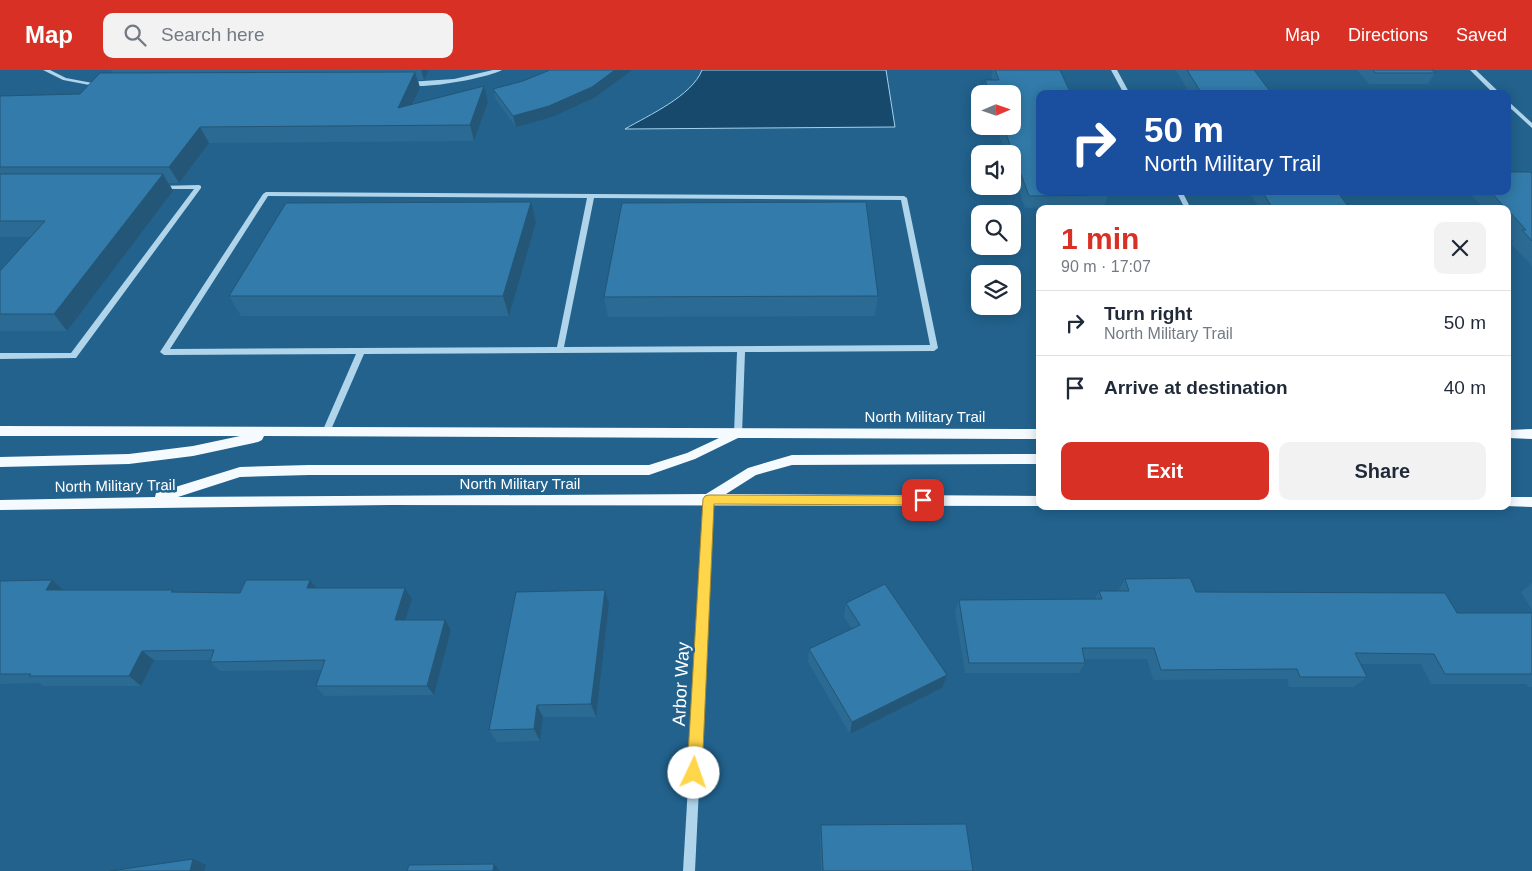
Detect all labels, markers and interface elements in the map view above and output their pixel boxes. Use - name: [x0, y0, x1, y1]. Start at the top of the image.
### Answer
- search box: [103, 13, 453, 58]
- text: Map: [25, 21, 73, 48]
- icon: search: [121, 21, 149, 49]
- text: Search here: [161, 24, 265, 45]
- text: Map: [1285, 25, 1320, 45]
- text: Directions: [1348, 25, 1428, 45]
- text: Saved: [1456, 25, 1507, 45]
- north arrow: [971, 85, 1021, 135]
- map controls: [971, 85, 1021, 315]
- icon: right: [1061, 110, 1126, 175]
- text: 50 m: [1144, 110, 1224, 149]
- button: sound: [971, 145, 1021, 195]
- text: North Military Trail: [1144, 151, 1321, 176]
- button: search: [971, 205, 1021, 255]
- text: 1 min: [1061, 222, 1139, 255]
- button: close: [1434, 222, 1486, 274]
- text: 90 m · 17:07: [1061, 258, 1151, 275]
- button: layers: [971, 265, 1021, 315]
- text: Turn right: [1104, 303, 1192, 324]
- icon: right: [1061, 309, 1089, 337]
- text: 50 m: [1444, 312, 1486, 333]
- text: North Military Trail: [1104, 325, 1233, 342]
- icon: arrive: [1061, 374, 1089, 402]
- text: Arrive at destination: [1104, 377, 1288, 398]
- text: 40 m: [1444, 377, 1486, 398]
- street label: North Military Trail: [865, 408, 985, 425]
- button: Exit: [1061, 442, 1269, 500]
- button: Share: [1279, 442, 1486, 500]
- street label: North Military Trail: [460, 475, 580, 492]
- street label: North Military Trail: [54, 476, 176, 495]
- pin: [902, 479, 944, 521]
- icon: arrive: [909, 486, 937, 514]
- street label: Arbor Way: [669, 641, 693, 727]
- position arrow: [667, 746, 719, 798]

